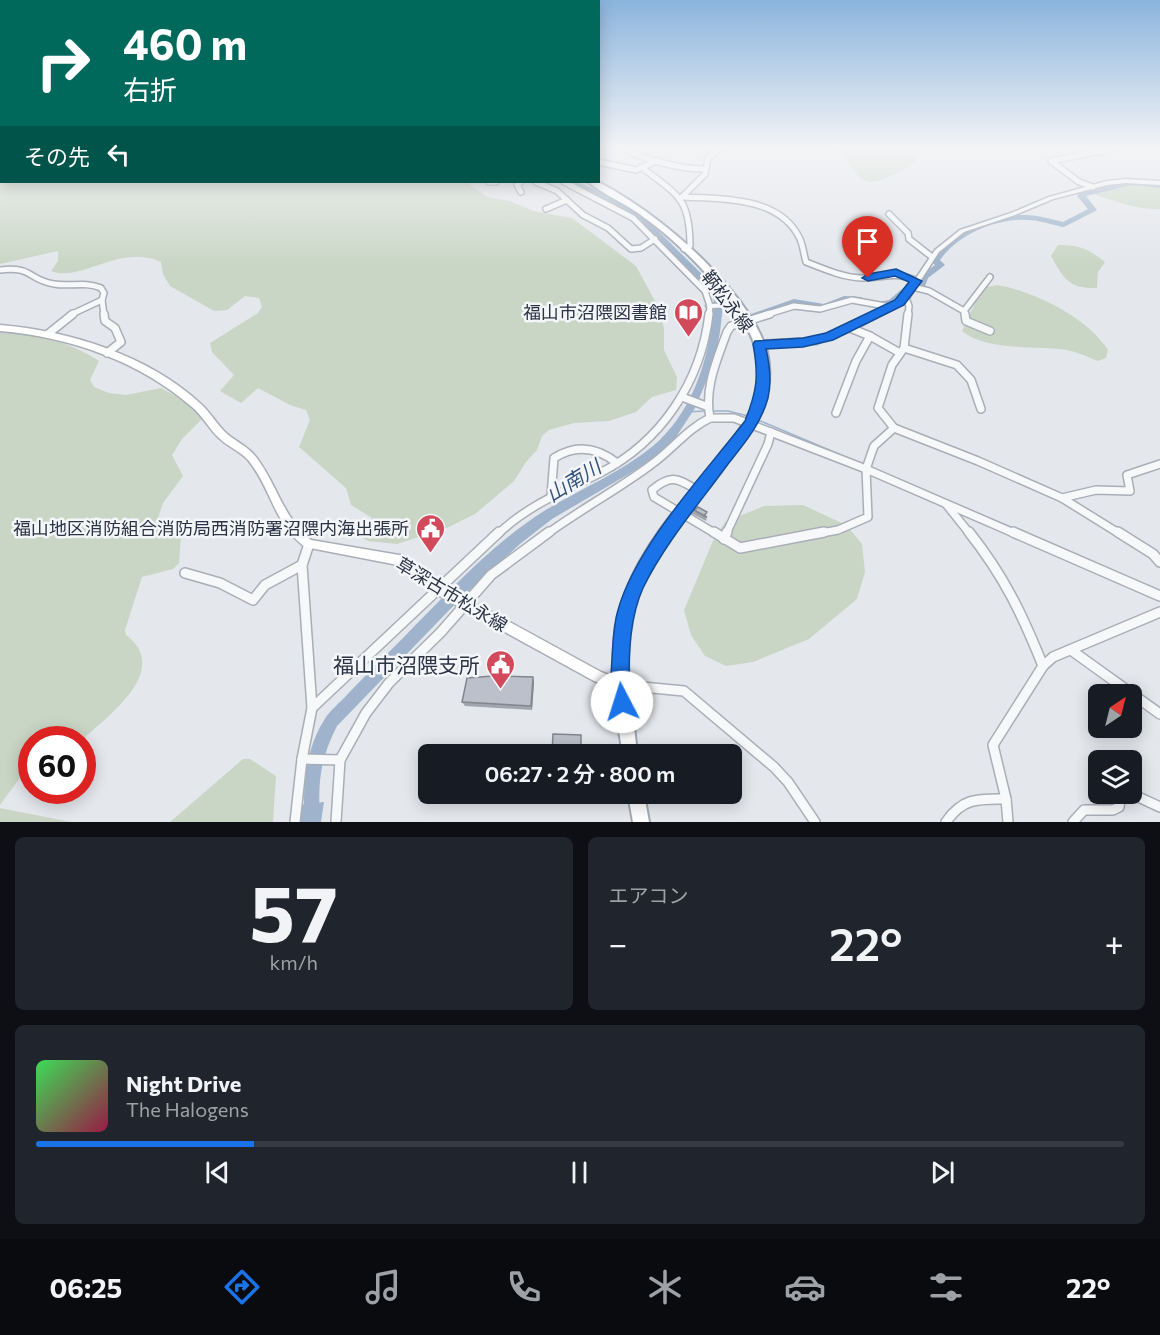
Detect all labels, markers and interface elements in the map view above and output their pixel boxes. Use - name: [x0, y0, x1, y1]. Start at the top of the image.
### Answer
- text: 460 m: [123, 17, 247, 69]
- icon: right: [24, 24, 102, 102]
- text: 右折: [123, 73, 177, 106]
- icon: left: [102, 138, 135, 171]
- text: その先: [24, 143, 90, 170]
- pin: [842, 216, 893, 278]
- icon: arrive: [851, 225, 884, 258]
- street label: 鞆松永線: [698, 266, 758, 336]
- library icon: 福山市沼隈図書館: [672, 296, 704, 338]
- place label: 福山市沼隈図書館: [523, 301, 667, 323]
- water label: 山南川: [541, 453, 606, 506]
- public building icon: 福山地区消防組合消防局西消防署沼隈内海出張所: [414, 512, 446, 554]
- place label: 福山地区消防組合消防局西消防署沼隈内海出張所: [13, 517, 409, 539]
- street label: 草深古市松永線: [392, 552, 512, 636]
- public building icon: 福山市沼隈支所: [485, 648, 517, 690]
- place label: 福山市沼隈支所: [333, 652, 480, 677]
- position arrow: [590, 670, 654, 734]
- north arrow: [1088, 684, 1142, 738]
- map controls: [1088, 684, 1142, 804]
- speed limit sign: 60: [18, 726, 96, 804]
- button: layers: [1088, 750, 1142, 804]
- text: 06:27 · 2 分 · 800 m: [485, 760, 675, 787]
- text: 57: [250, 863, 338, 958]
- text: エアコン: [609, 883, 689, 907]
- text: 22°: [829, 915, 903, 970]
- text: −: [609, 922, 627, 963]
- text: +: [1105, 922, 1124, 963]
- text: km/h: [269, 950, 318, 974]
- text: Night Drive: [126, 1070, 241, 1097]
- text: The Halogens: [126, 1097, 249, 1121]
- icon: previous: [201, 1156, 234, 1189]
- icon: pause: [563, 1156, 596, 1189]
- icon: next: [926, 1156, 959, 1189]
- icon: directions: [221, 1266, 263, 1308]
- icon: music: [362, 1266, 404, 1308]
- icon: phone: [503, 1266, 545, 1308]
- icon: climate: [644, 1266, 686, 1308]
- icon: car: [784, 1266, 826, 1308]
- icon: filters: [925, 1266, 967, 1308]
- text: 06:25: [49, 1271, 122, 1304]
- text: 22°: [1066, 1271, 1111, 1304]

